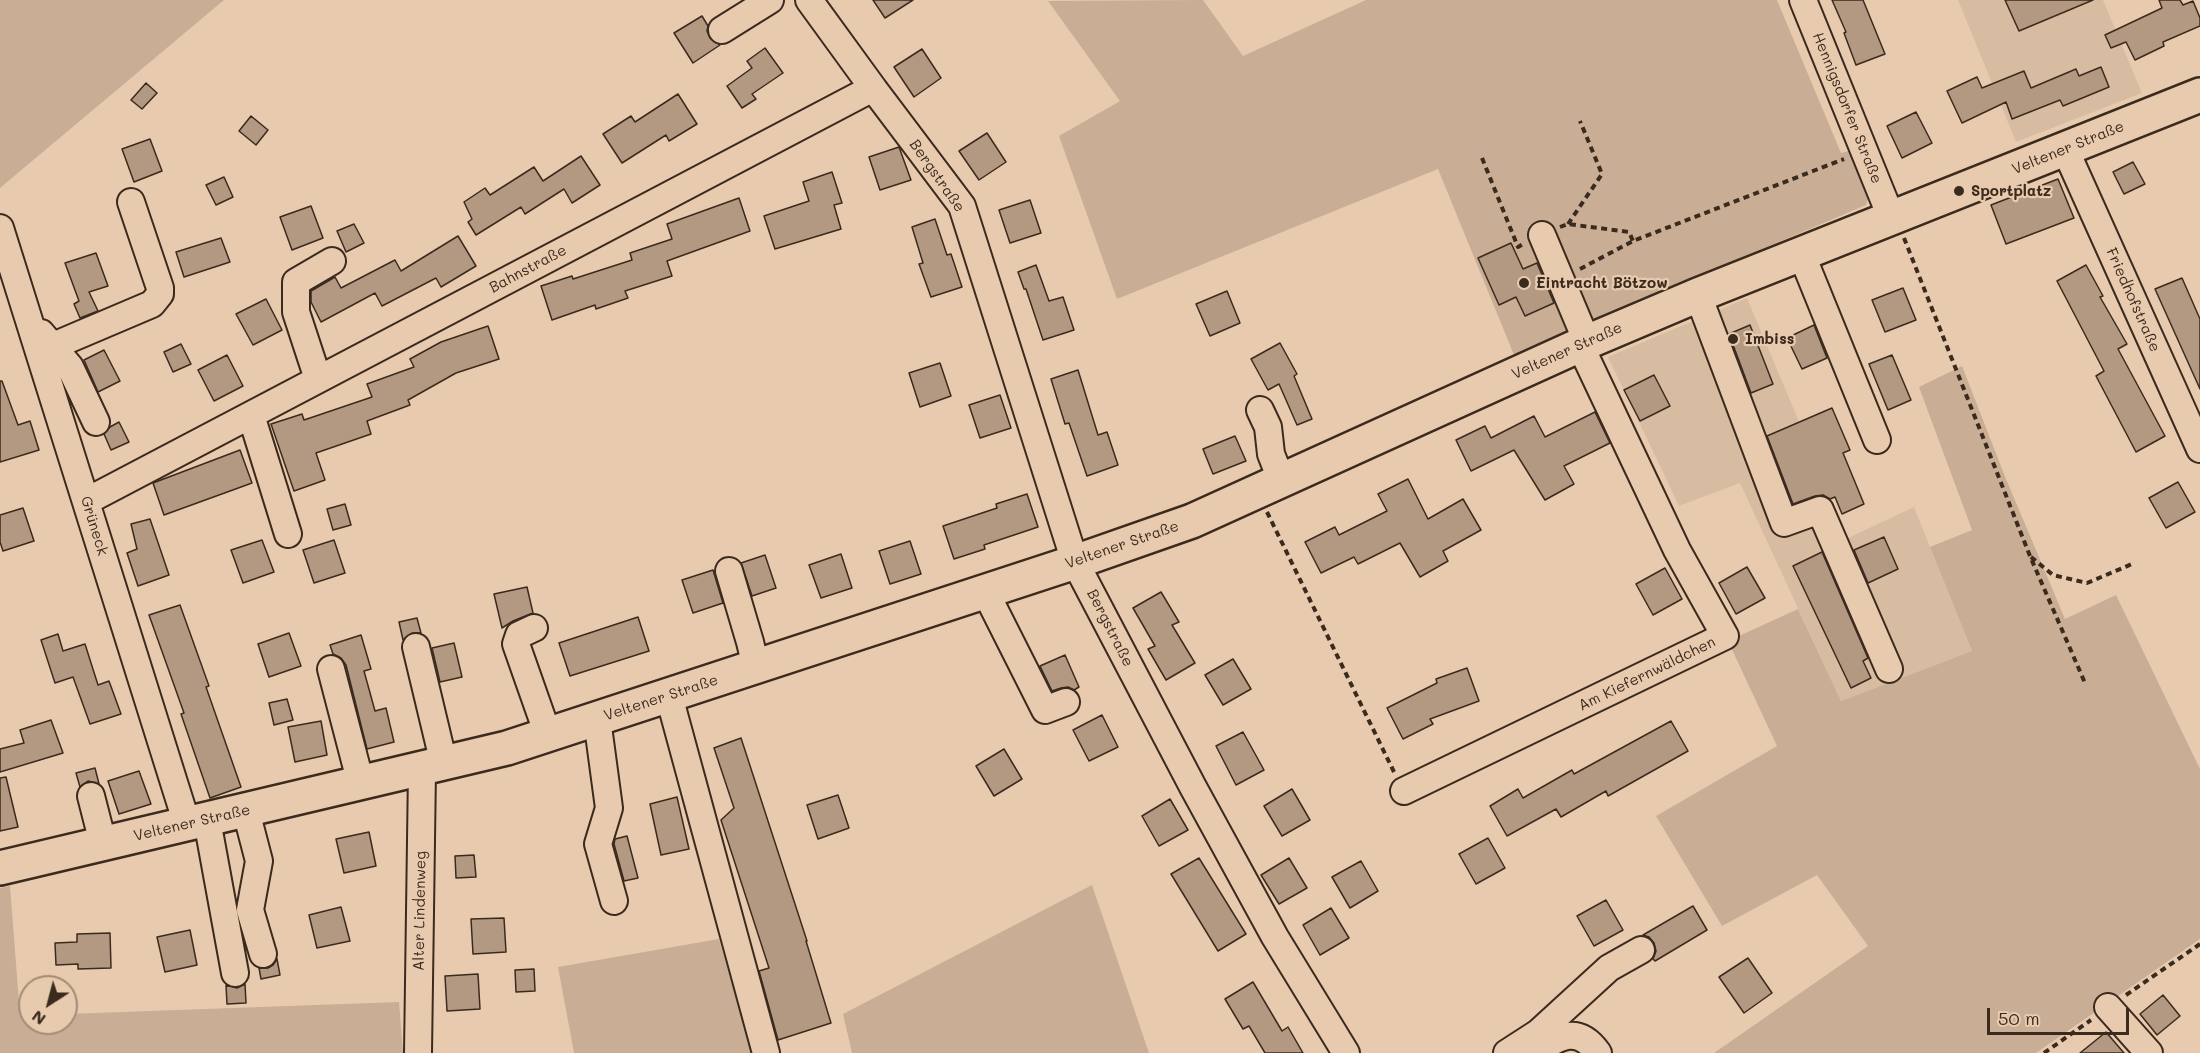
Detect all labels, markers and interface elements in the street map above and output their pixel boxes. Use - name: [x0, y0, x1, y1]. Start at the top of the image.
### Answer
- street label: Hennigsdorfer Straße: [1808, 30, 1886, 186]
- street label: Veltener Straße: [2009, 117, 2127, 179]
- street label: Bergstraße: [905, 136, 969, 216]
- place label: Sportplatz: [1971, 182, 2051, 200]
- marker: Sportplatz: [1952, 184, 1966, 198]
- street label: Bahnstraße: [486, 241, 570, 297]
- street label: Friedhofstraße: [2102, 245, 2164, 355]
- place label: Eintracht Bötzow: [1536, 274, 1668, 292]
- marker: Eintracht Bötzow: [1517, 276, 1531, 290]
- street label: Veltener Straße: [1509, 319, 1625, 383]
- place label: Imbiss: [1745, 330, 1794, 348]
- marker: Imbiss: [1726, 332, 1740, 346]
- street label: Grüneck: [76, 494, 112, 558]
- street label: Veltener Straße: [1063, 517, 1181, 573]
- street label: Bergstraße: [1083, 586, 1137, 670]
- street label: Am Kiefernwäldchen: [1576, 633, 1718, 715]
- street label: Veltener Straße: [602, 671, 720, 725]
- street label: Veltener Straße: [132, 801, 252, 845]
- street label: Alter Lindenweg: [410, 851, 430, 971]
- north arrow: [18, 975, 78, 1035]
- scale bar: [1990, 996, 2132, 1034]
- text: N: [27, 1006, 49, 1030]
- text: 50 m: [1998, 1006, 2040, 1030]

